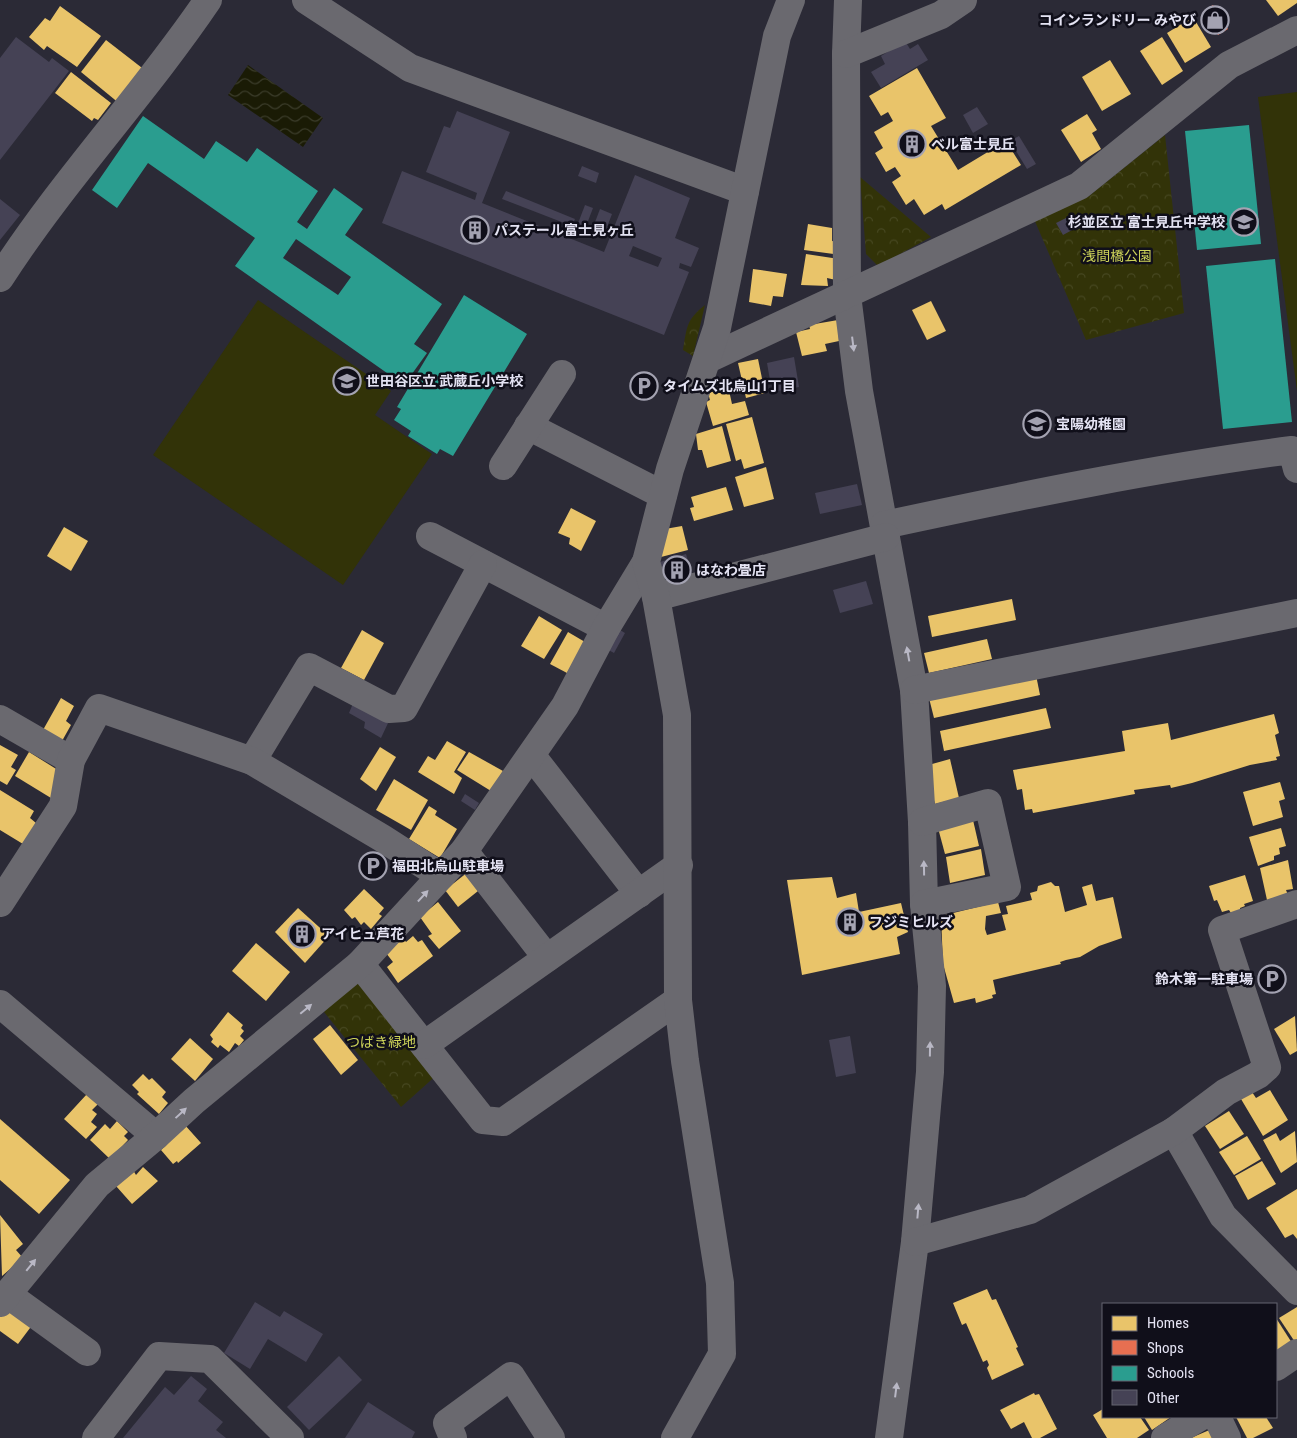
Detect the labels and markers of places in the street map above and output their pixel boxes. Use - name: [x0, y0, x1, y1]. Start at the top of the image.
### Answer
- shop icon: コインランドリー みやび: [1200, 5, 1230, 35]
- place label: コインランドリー みやび: [1039, 12, 1196, 28]
- building icon: ベル富士見丘: [897, 129, 927, 159]
- place label: ベル富士見丘: [931, 136, 1015, 152]
- school or university icon: 杉並区立 富士見丘中学校: [1229, 207, 1259, 237]
- place label: 杉並区立 富士見丘中学校: [1068, 214, 1225, 230]
- building icon: パステール富士見ヶ丘: [460, 215, 490, 245]
- place label: パステール富士見ヶ丘: [494, 222, 634, 238]
- school or university icon: 世田谷区立 武蔵丘小学校: [332, 366, 362, 396]
- parking icon: タイムズ北烏山1丁目: [629, 371, 659, 401]
- place label: 世田谷区立 武蔵丘小学校: [366, 373, 523, 389]
- place label: タイムズ北烏山1丁目: [663, 378, 796, 394]
- school or university icon: 宝陽幼稚園: [1022, 409, 1052, 439]
- place label: 宝陽幼稚園: [1056, 416, 1126, 432]
- building icon: はなわ畳店: [662, 555, 692, 585]
- place label: はなわ畳店: [696, 562, 766, 578]
- parking icon: 福田北烏山駐車場: [358, 851, 388, 881]
- place label: 福田北烏山駐車場: [392, 858, 504, 874]
- building icon: フジミヒルズ: [835, 907, 865, 937]
- place label: フジミヒルズ: [869, 914, 953, 930]
- building icon: アイヒュ芦花: [287, 919, 317, 949]
- place label: アイヒュ芦花: [321, 926, 404, 942]
- parking icon: 鈴木第一駐車場: [1257, 964, 1287, 994]
- place label: 鈴木第一駐車場: [1155, 971, 1253, 987]

